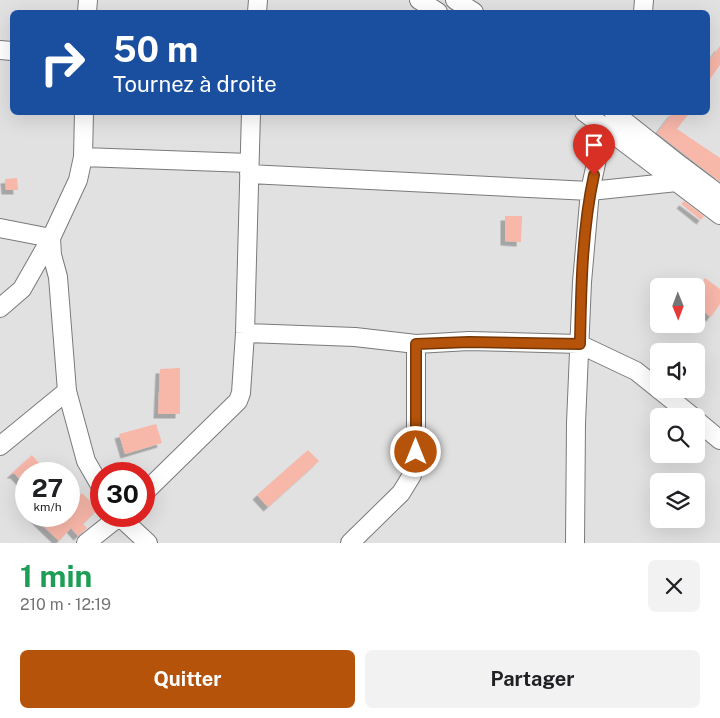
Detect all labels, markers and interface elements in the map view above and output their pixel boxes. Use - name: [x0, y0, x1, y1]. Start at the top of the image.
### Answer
- text: 50 m: [113, 29, 198, 70]
- icon: right: [30, 30, 95, 95]
- text: Tournez à droite: [113, 71, 277, 97]
- pin: [573, 124, 615, 175]
- icon: arrive: [580, 131, 608, 159]
- north arrow: [650, 278, 705, 332]
- map controls: [650, 278, 705, 528]
- button: sound: [650, 343, 705, 398]
- button: search: [650, 408, 705, 463]
- position arrow: [389, 425, 441, 477]
- speed limit sign: 30: [90, 462, 155, 527]
- text: 27: [32, 473, 63, 503]
- button: layers: [650, 473, 705, 528]
- text: km/h: [33, 500, 62, 514]
- text: 1 min: [20, 558, 92, 594]
- button: close: [648, 560, 700, 612]
- text: 210 m · 12:19: [20, 595, 111, 614]
- button: Quitter: [20, 650, 355, 708]
- button: Partager: [365, 650, 700, 708]

